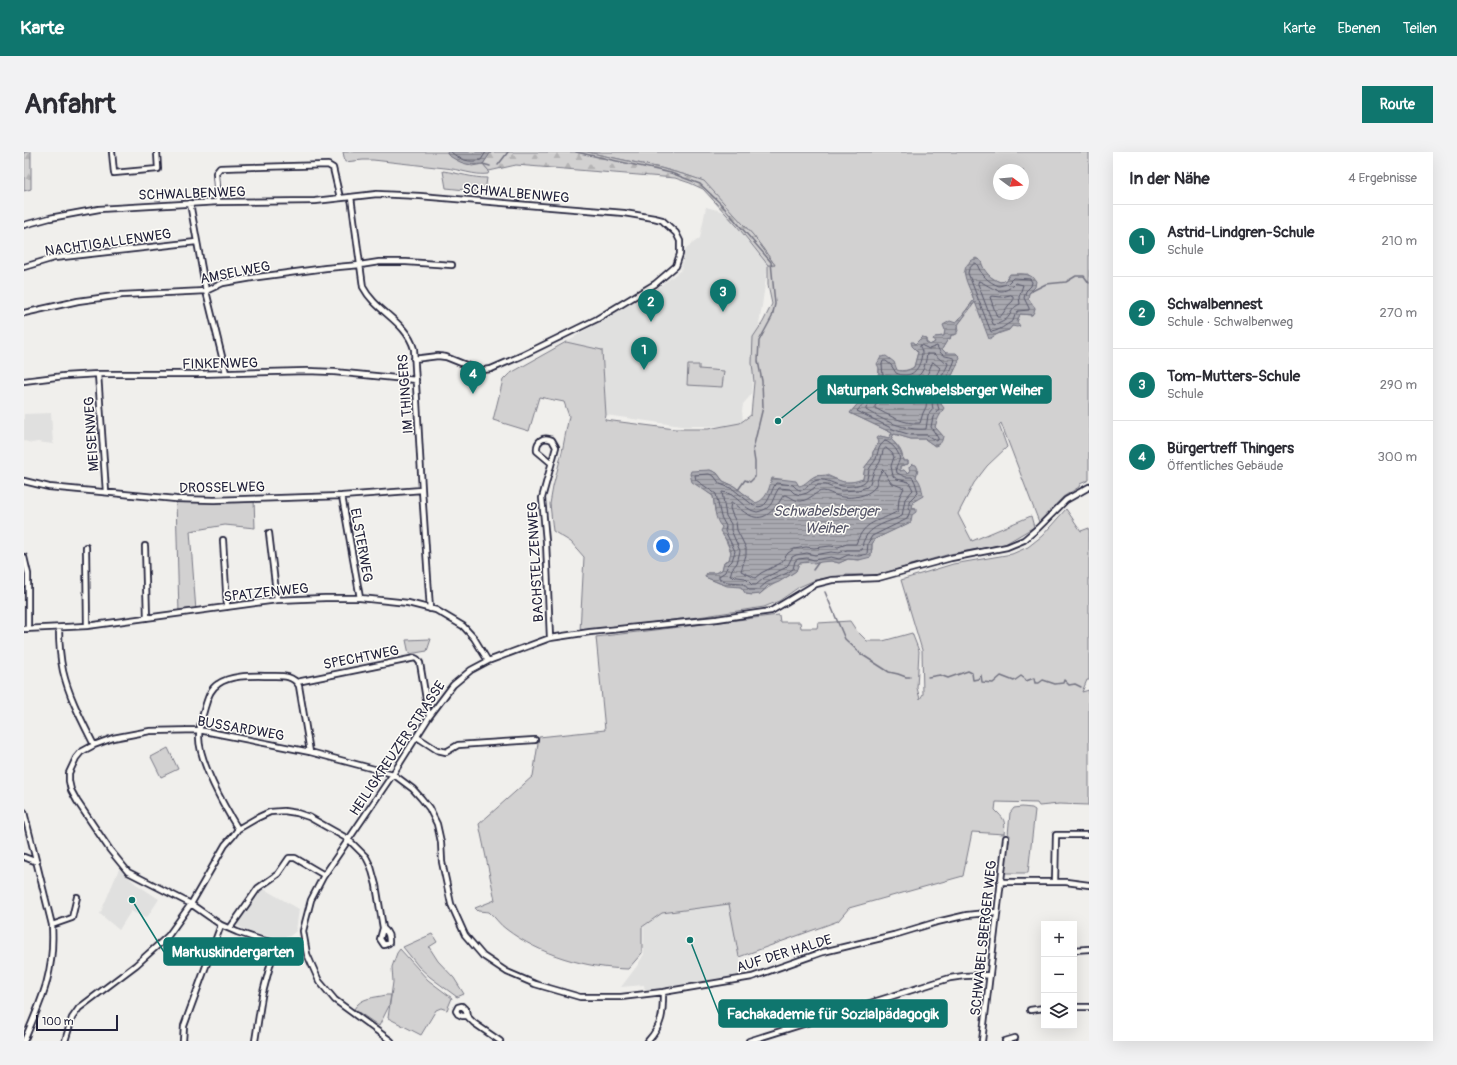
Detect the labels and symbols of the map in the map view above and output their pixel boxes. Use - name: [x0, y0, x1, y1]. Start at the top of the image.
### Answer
- north arrow: [993, 164, 1029, 200]
- street label: SCHWALBENWEG: [462, 180, 570, 207]
- street label: SCHWALBENWEG: [138, 183, 246, 204]
- street label: NACHTIGALLENWEG: [44, 225, 172, 260]
- street label: AMSELWEG: [199, 257, 272, 288]
- pin: 3: [710, 279, 736, 312]
- pin: 2: [638, 289, 664, 322]
- pin: 1: [631, 337, 657, 370]
- street label: IM THINGERS: [394, 353, 417, 434]
- street label: FINKENWEG: [182, 354, 258, 373]
- pin: 4: [460, 361, 486, 394]
- callout: Naturpark Schwabelsberger Weiher: [818, 376, 1051, 403]
- text: Naturpark Schwabelsberger Weiher: [827, 381, 1044, 400]
- street label: MEISENWEG: [80, 396, 103, 472]
- street label: DROSSELWEG: [179, 478, 265, 497]
- street label: BACHSTELZENWEG: [524, 501, 547, 623]
- water label: Schwabelsberger Weiher: [773, 502, 881, 538]
- street label: ELSTERWEG: [347, 507, 376, 584]
- your location: [653, 536, 673, 556]
- street label: SPATZENWEG: [223, 580, 309, 605]
- street label: SPECHTWEG: [322, 642, 400, 673]
- street label: HEILIGKREUZER STRASSE: [346, 678, 449, 819]
- street label: BUSSARDWEG: [196, 712, 286, 745]
- street label: SCHWABELSBERGER WEG: [967, 859, 1000, 1017]
- street label: AUF DER HALDE: [734, 931, 834, 976]
- callout: Markuskindergarten: [164, 938, 303, 965]
- text: Markuskindergarten: [172, 943, 295, 962]
- callout: Fachakademie für Sozialpädagogik: [719, 1000, 947, 1027]
- text: Fachakademie für Sozialpädagogik: [727, 1005, 940, 1024]
- scale bar: [36, 1013, 118, 1032]

